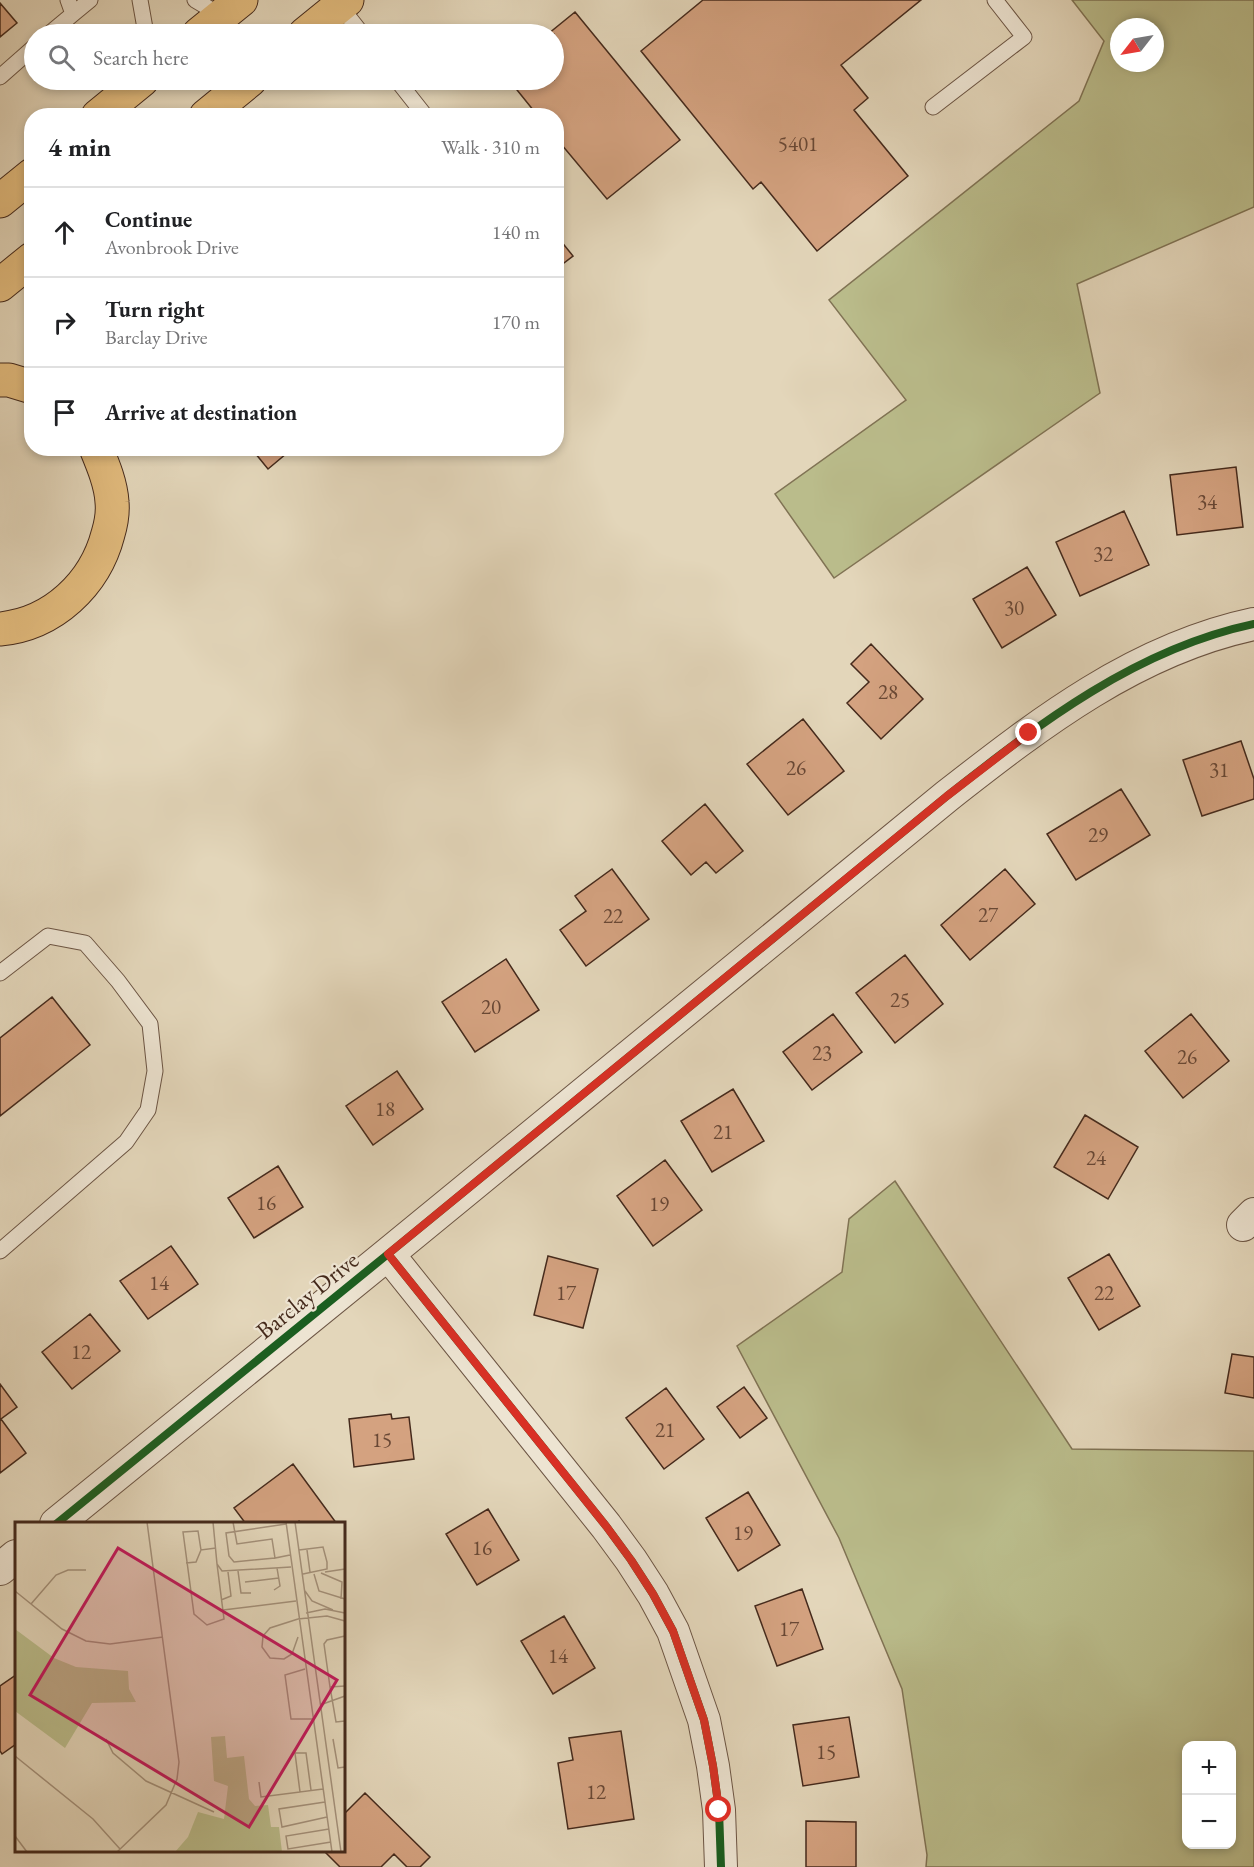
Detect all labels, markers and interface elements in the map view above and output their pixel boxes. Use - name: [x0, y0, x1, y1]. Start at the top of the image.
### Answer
- north arrow: [1110, 18, 1164, 72]
- search box: [24, 24, 564, 90]
- icon: search: [45, 41, 78, 74]
- text: Search here: [93, 43, 188, 72]
- text: 4 min: [48, 130, 111, 164]
- house number: 5401: [778, 130, 818, 157]
- text: Walk · 310 m: [441, 134, 540, 160]
- text: Continue: [105, 205, 192, 234]
- icon: ahead: [48, 216, 81, 249]
- text: 140 m: [492, 219, 540, 245]
- text: Avonbrook Drive: [105, 234, 239, 260]
- text: Turn right: [105, 295, 204, 324]
- icon: right: [48, 306, 81, 339]
- text: 170 m: [492, 309, 540, 335]
- text: Barclay Drive: [105, 324, 208, 350]
- icon: arrive: [48, 396, 81, 429]
- text: Arrive at destination: [105, 398, 297, 427]
- house number: 34: [1197, 488, 1218, 515]
- house number: 32: [1093, 540, 1113, 567]
- house number: 30: [1004, 594, 1024, 621]
- house number: 28: [878, 678, 898, 705]
- route end: [1015, 719, 1041, 745]
- house number: 26: [786, 754, 806, 781]
- house number: 31: [1209, 756, 1229, 783]
- house number: 29: [1088, 821, 1108, 848]
- house number: 27: [978, 901, 999, 928]
- house number: 22: [603, 902, 623, 929]
- house number: 25: [890, 986, 910, 1013]
- house number: 20: [481, 993, 501, 1020]
- house number: 23: [812, 1039, 832, 1066]
- house number: 26: [1177, 1043, 1197, 1070]
- house number: 18: [375, 1095, 395, 1122]
- house number: 21: [713, 1118, 733, 1145]
- house number: 24: [1086, 1144, 1107, 1171]
- house number: 16: [256, 1189, 276, 1216]
- house number: 19: [649, 1190, 669, 1217]
- street label: Barclay Drive: [249, 1244, 365, 1346]
- house number: 14: [149, 1269, 170, 1296]
- house number: 17: [556, 1279, 577, 1306]
- house number: 22: [1094, 1279, 1114, 1306]
- house number: 12: [71, 1338, 91, 1365]
- house number: 21: [655, 1416, 675, 1443]
- house number: 15: [372, 1426, 392, 1453]
- house number: 19: [733, 1519, 753, 1546]
- inset map: [15, 1522, 345, 1852]
- house number: 16: [472, 1534, 492, 1561]
- house number: 17: [779, 1615, 800, 1642]
- house number: 14: [548, 1642, 569, 1669]
- house number: 15: [816, 1738, 836, 1765]
- map controls: [1182, 1741, 1236, 1849]
- button: +: [1182, 1741, 1236, 1795]
- house number: 12: [586, 1778, 606, 1805]
- button: −: [1182, 1795, 1236, 1849]
- route start: [705, 1796, 731, 1822]

